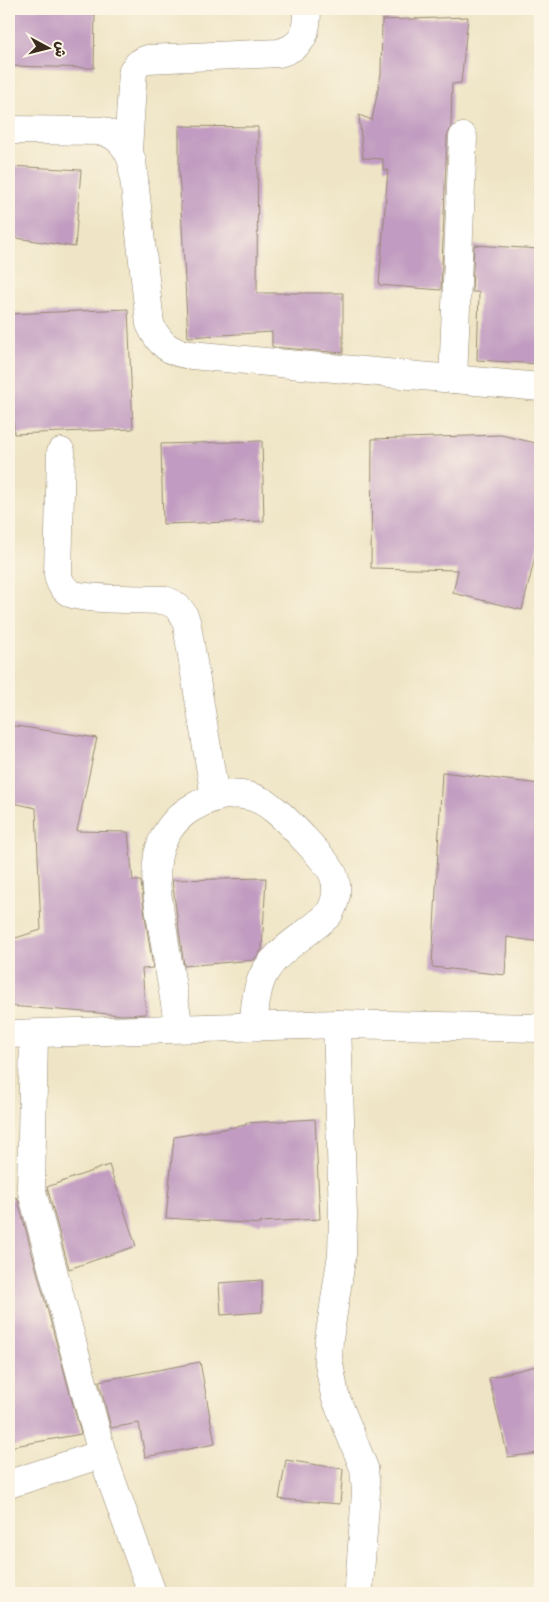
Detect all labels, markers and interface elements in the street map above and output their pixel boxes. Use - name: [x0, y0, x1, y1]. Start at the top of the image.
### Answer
- north arrow: [22, 22, 72, 72]
- text: ش: [48, 40, 71, 58]

